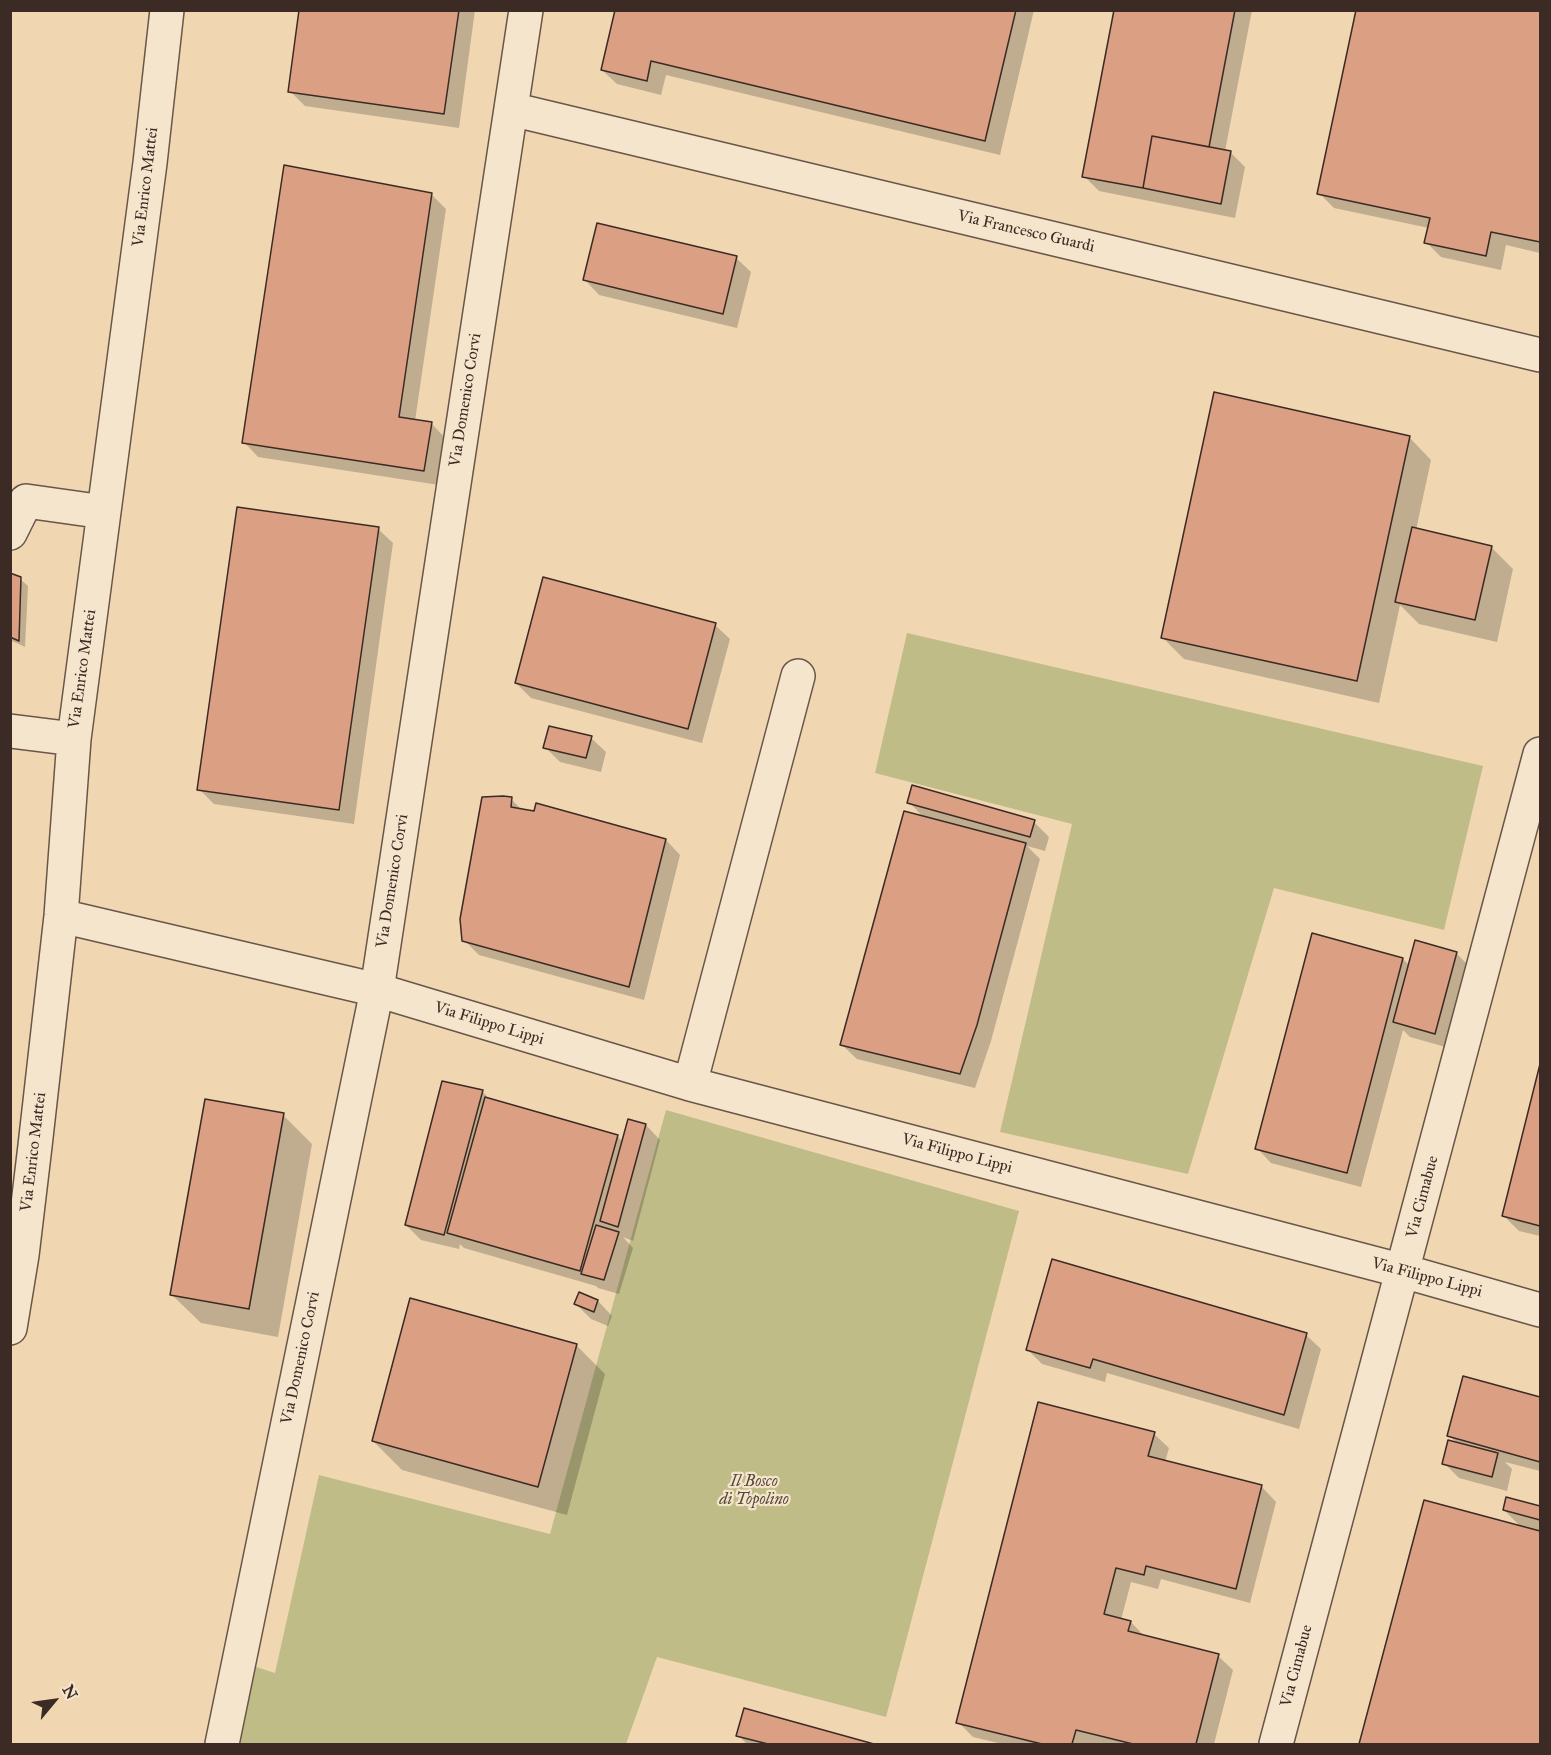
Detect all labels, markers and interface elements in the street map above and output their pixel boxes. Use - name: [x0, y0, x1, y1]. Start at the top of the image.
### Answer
- street label: Via Enrico Mattei: [129, 126, 163, 248]
- street label: Via Francesco Guardi: [956, 207, 1096, 257]
- street label: Via Domenico Corvi: [446, 332, 486, 468]
- street label: Via Enrico Mattei: [65, 608, 101, 730]
- street label: Via Domenico Corvi: [373, 813, 413, 949]
- street label: Via Filippo Lippi: [432, 998, 546, 1050]
- street label: Via Enrico Mattei: [17, 1091, 51, 1213]
- street label: Via Filippo Lippi: [900, 1130, 1014, 1178]
- street label: Via Cimabue: [1403, 1154, 1443, 1240]
- street label: Via Filippo Lippi: [1370, 1254, 1484, 1302]
- street label: Via Domenico Corvi: [278, 1290, 324, 1426]
- park label: Il Bosco di Topolino: [719, 1472, 789, 1510]
- street label: Via Cimabue: [1277, 1623, 1317, 1709]
- north arrow: [24, 1671, 84, 1731]
- text: N: [59, 1681, 82, 1703]

